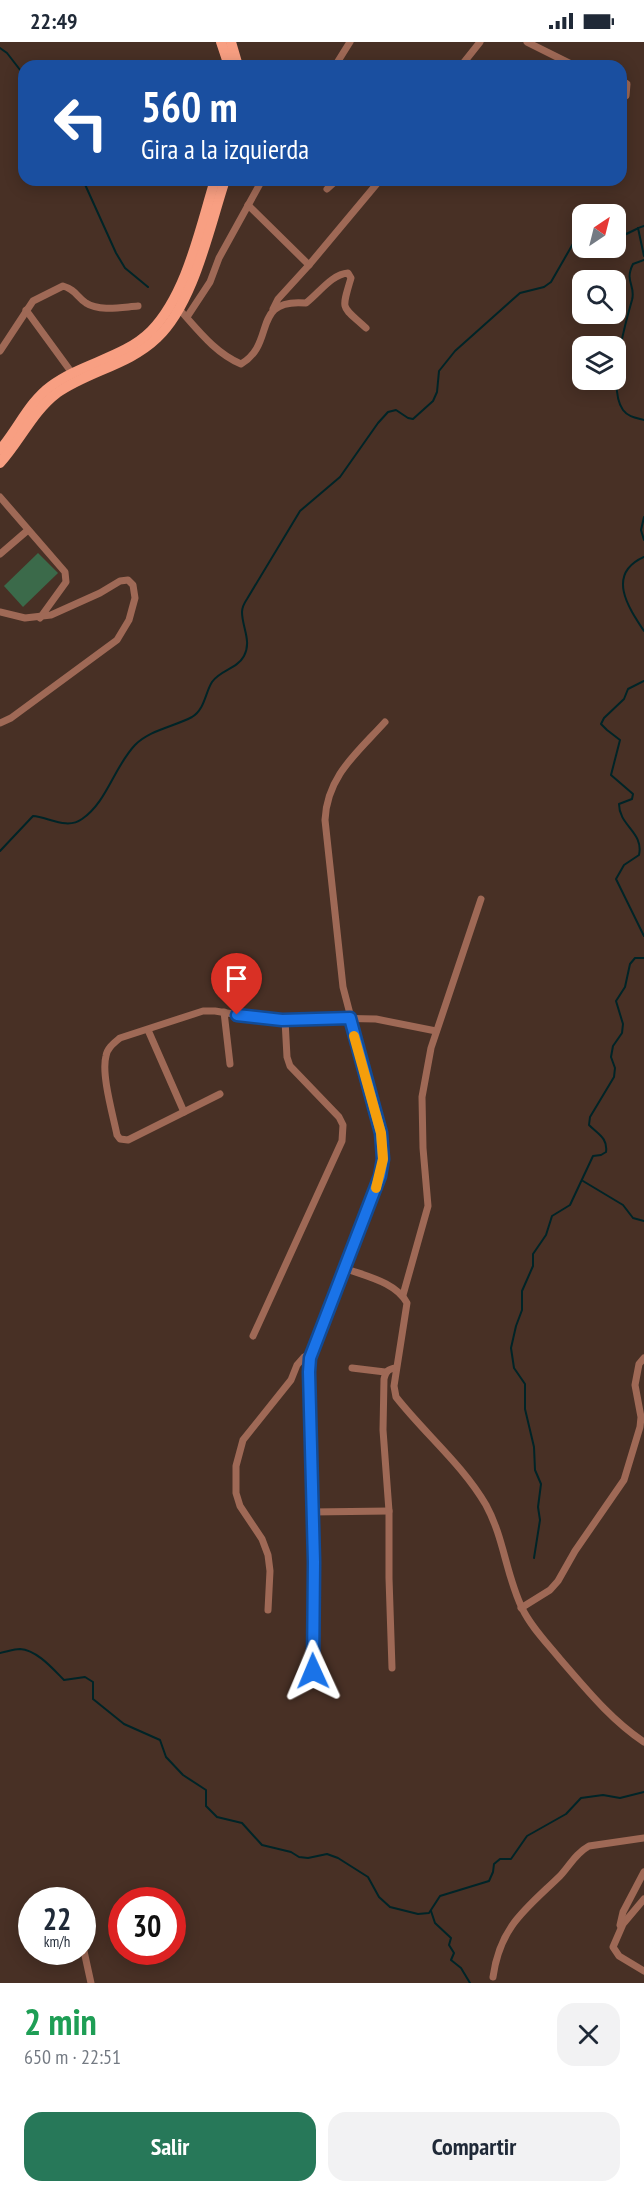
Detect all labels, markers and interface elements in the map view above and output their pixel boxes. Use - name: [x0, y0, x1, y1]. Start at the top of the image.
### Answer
- text: 22:49: [30, 7, 78, 35]
- text: 560 m: [141, 79, 238, 134]
- icon: left: [42, 84, 120, 162]
- text: Gira a la izquierda: [141, 132, 309, 166]
- north arrow: [572, 204, 626, 258]
- map controls: [572, 204, 626, 390]
- button: search: [572, 270, 626, 324]
- button: layers: [572, 336, 626, 390]
- pin: [211, 953, 262, 1015]
- icon: arrive: [220, 962, 253, 995]
- position arrow: [281, 1639, 345, 1703]
- speed limit sign: 30: [108, 1887, 186, 1965]
- text: 22: [43, 1899, 71, 1938]
- text: km/h: [44, 1932, 70, 1951]
- text: 2 min: [24, 1998, 97, 2045]
- button: close: [557, 2003, 620, 2066]
- text: 650 m · 22:51: [24, 2044, 121, 2070]
- button: Salir: [24, 2112, 316, 2181]
- button: Compartir: [328, 2112, 620, 2181]

